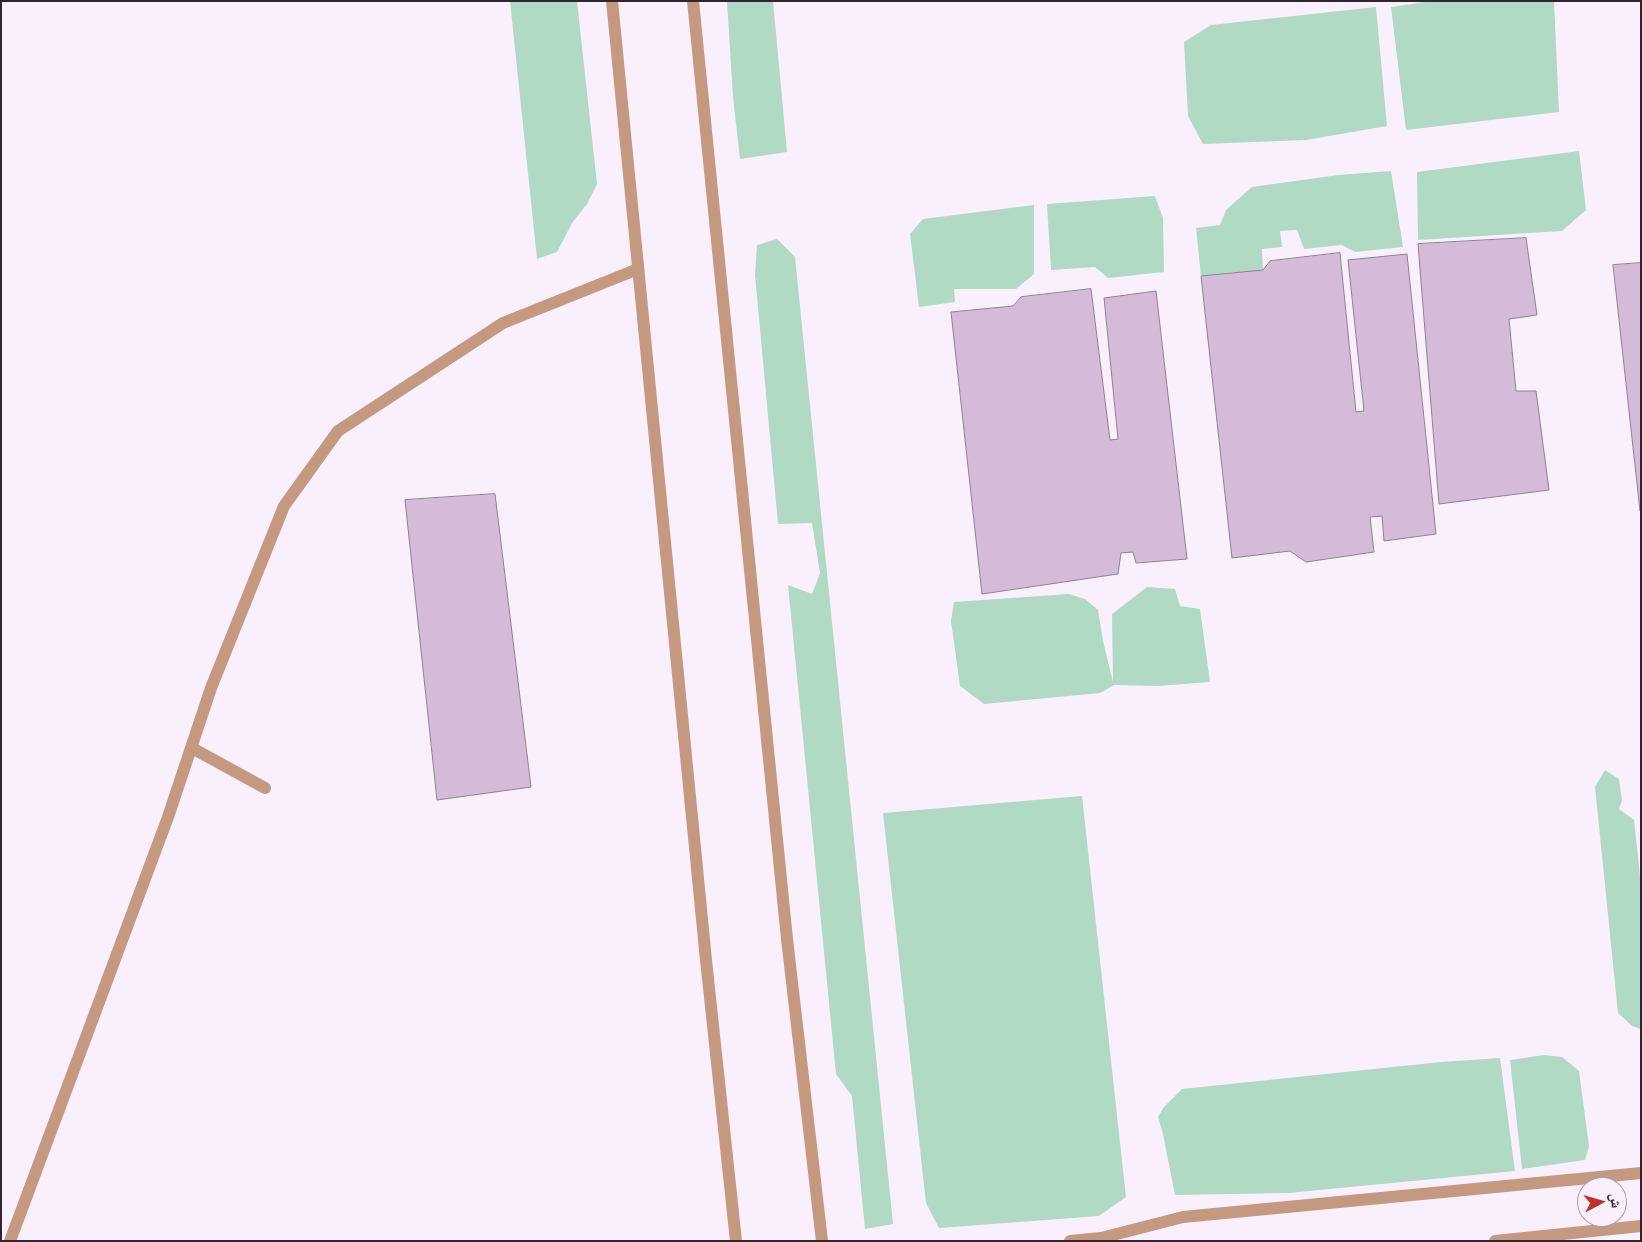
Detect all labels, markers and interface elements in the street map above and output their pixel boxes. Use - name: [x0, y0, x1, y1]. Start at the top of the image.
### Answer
- north arrow: [1577, 1177, 1627, 1227]
- text: ش: [1607, 1192, 1626, 1209]

